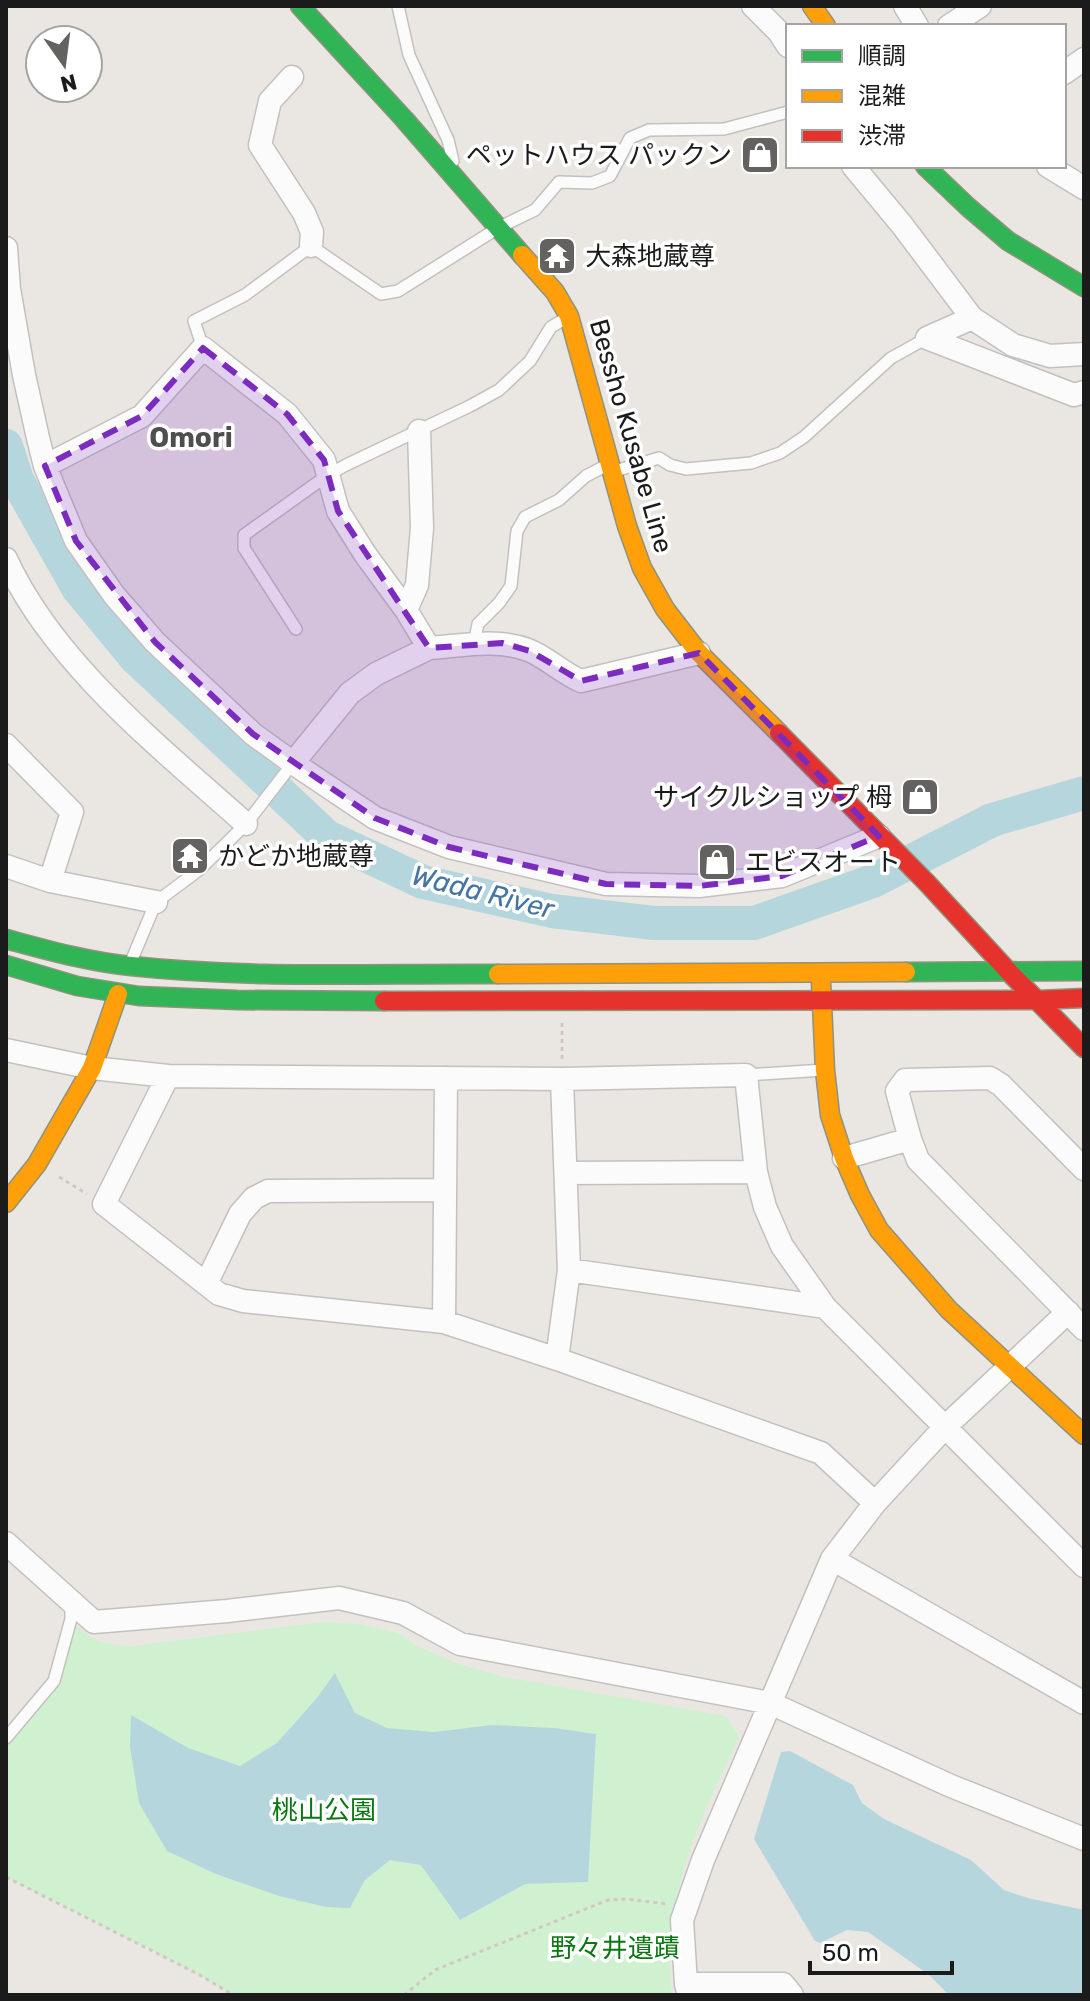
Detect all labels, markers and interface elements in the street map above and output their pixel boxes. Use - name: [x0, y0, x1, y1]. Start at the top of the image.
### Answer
- north arrow: [24, 24, 104, 104]
- legend: [786, 24, 1066, 168]
- text: 順調: [858, 42, 906, 70]
- text: N: [58, 68, 80, 98]
- text: 混雑: [858, 82, 906, 110]
- text: 渋滞: [858, 122, 906, 150]
- shop icon: ペットハウス パックン: [739, 134, 781, 176]
- place label: ペットハウス パックン: [466, 140, 732, 171]
- temple icon: 大森地蔵尊: [536, 235, 578, 277]
- place label: 大森地蔵尊: [585, 241, 715, 272]
- street label: Bessho Kusabe Line: [583, 316, 679, 556]
- district label: Omori: [149, 421, 233, 454]
- shop icon: サイクルショップ 栂: [899, 776, 941, 818]
- place label: サイクルショップ 栂: [653, 782, 892, 813]
- temple icon: かどか地蔵尊: [169, 835, 211, 877]
- place label: かどか地蔵尊: [218, 841, 374, 872]
- shop icon: エビスオート: [696, 841, 738, 883]
- place label: エビスオート: [745, 847, 901, 878]
- water label: Wada River: [409, 858, 559, 926]
- park label: 桃山公園: [272, 1795, 376, 1826]
- scale bar: [810, 1925, 952, 1975]
- park label: 野々井遺蹟: [550, 1933, 680, 1964]
- text: 50 m: [822, 1939, 879, 1967]

